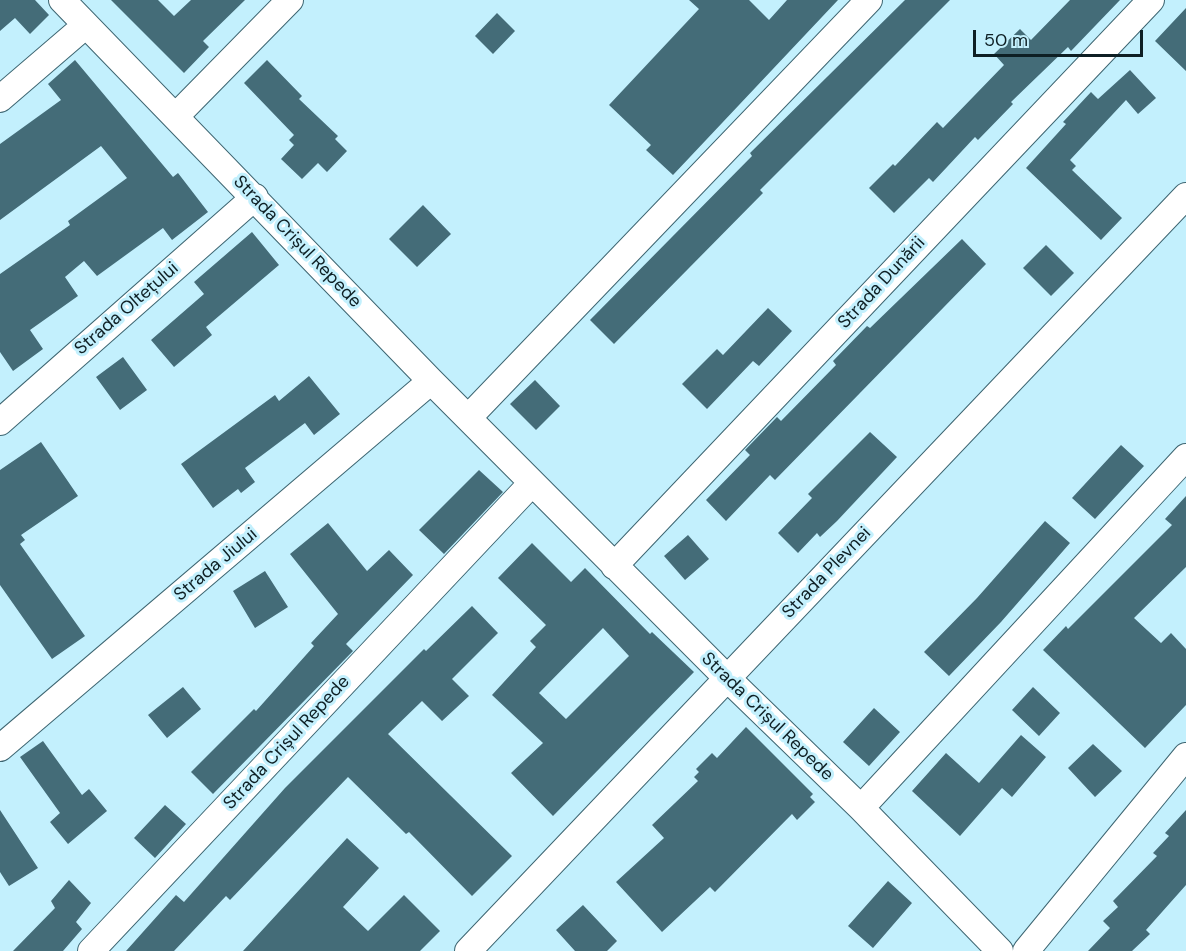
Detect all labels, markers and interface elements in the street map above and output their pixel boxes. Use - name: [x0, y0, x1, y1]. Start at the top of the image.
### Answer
- scale bar: [976, 18, 1146, 56]
- text: 50 m: [984, 28, 1028, 52]
- street label: Strada Crișul Repede: [228, 171, 366, 313]
- street label: Strada Dunării: [834, 233, 930, 333]
- street label: Strada Oltețului: [71, 258, 183, 360]
- street label: Strada Plevnei: [778, 523, 876, 623]
- street label: Strada Jiului: [170, 524, 262, 606]
- street label: Strada Crișul Repede: [696, 648, 838, 786]
- street label: Strada Crișul Repede: [219, 672, 355, 814]

